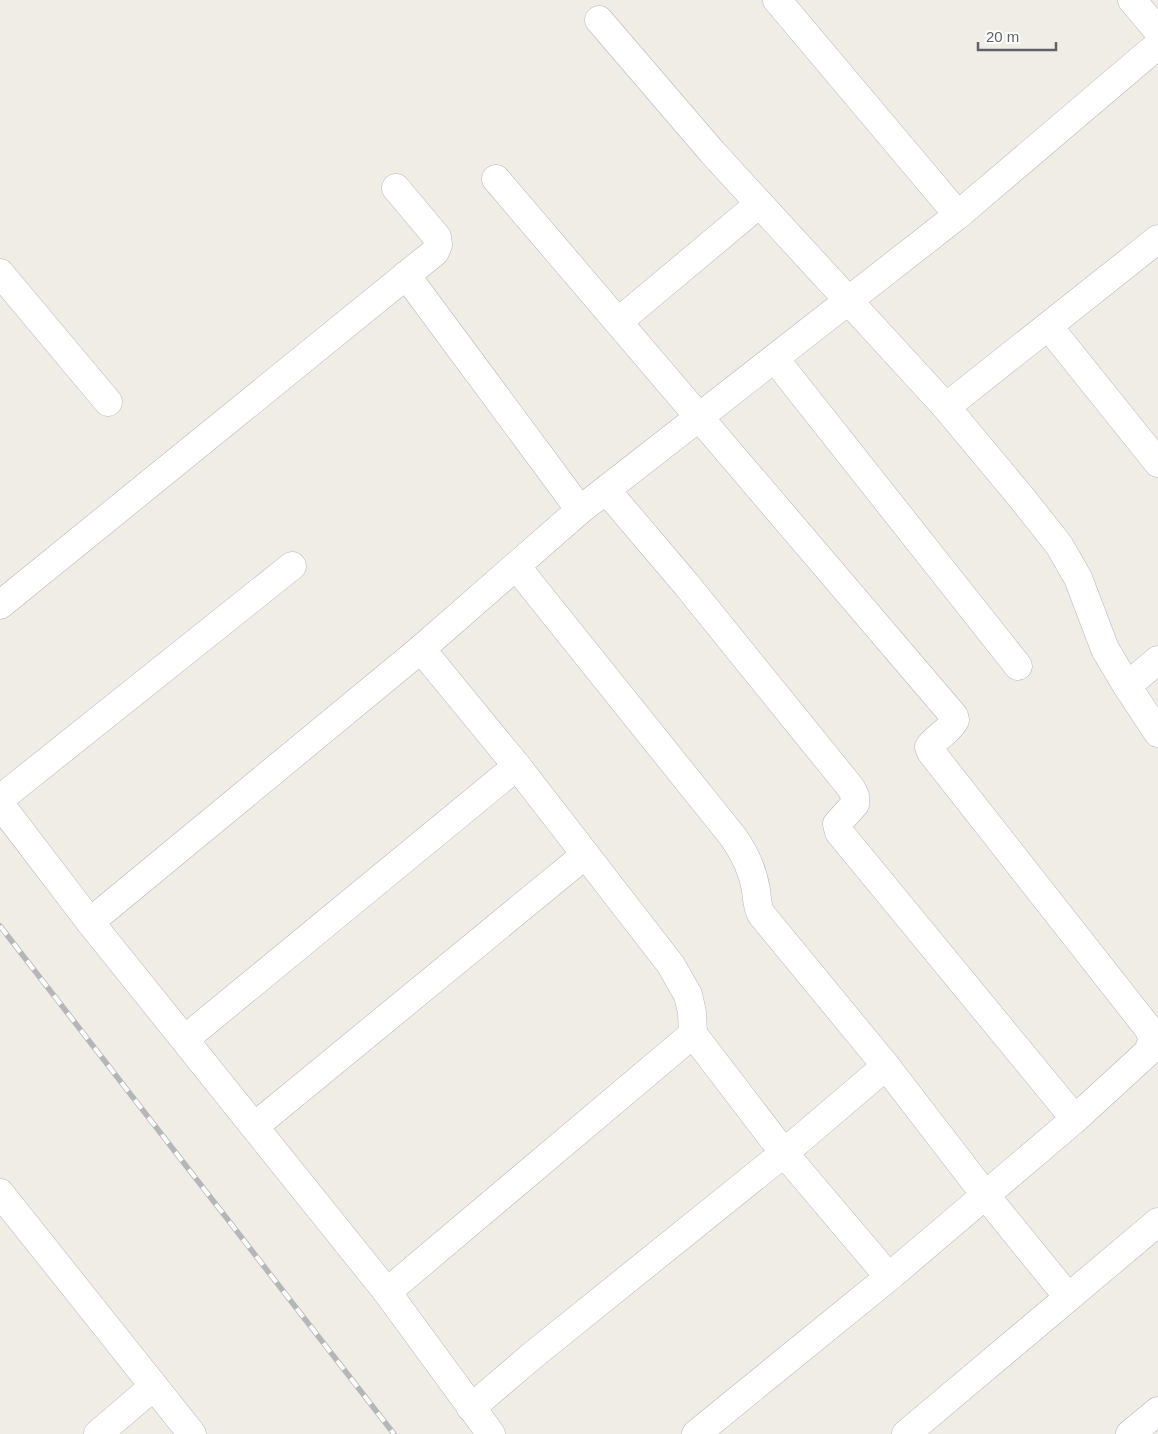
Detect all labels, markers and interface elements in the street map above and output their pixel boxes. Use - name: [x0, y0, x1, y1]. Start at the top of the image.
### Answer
- scale bar: [978, 20, 1056, 52]
- text: 20 m: [986, 28, 1019, 45]

